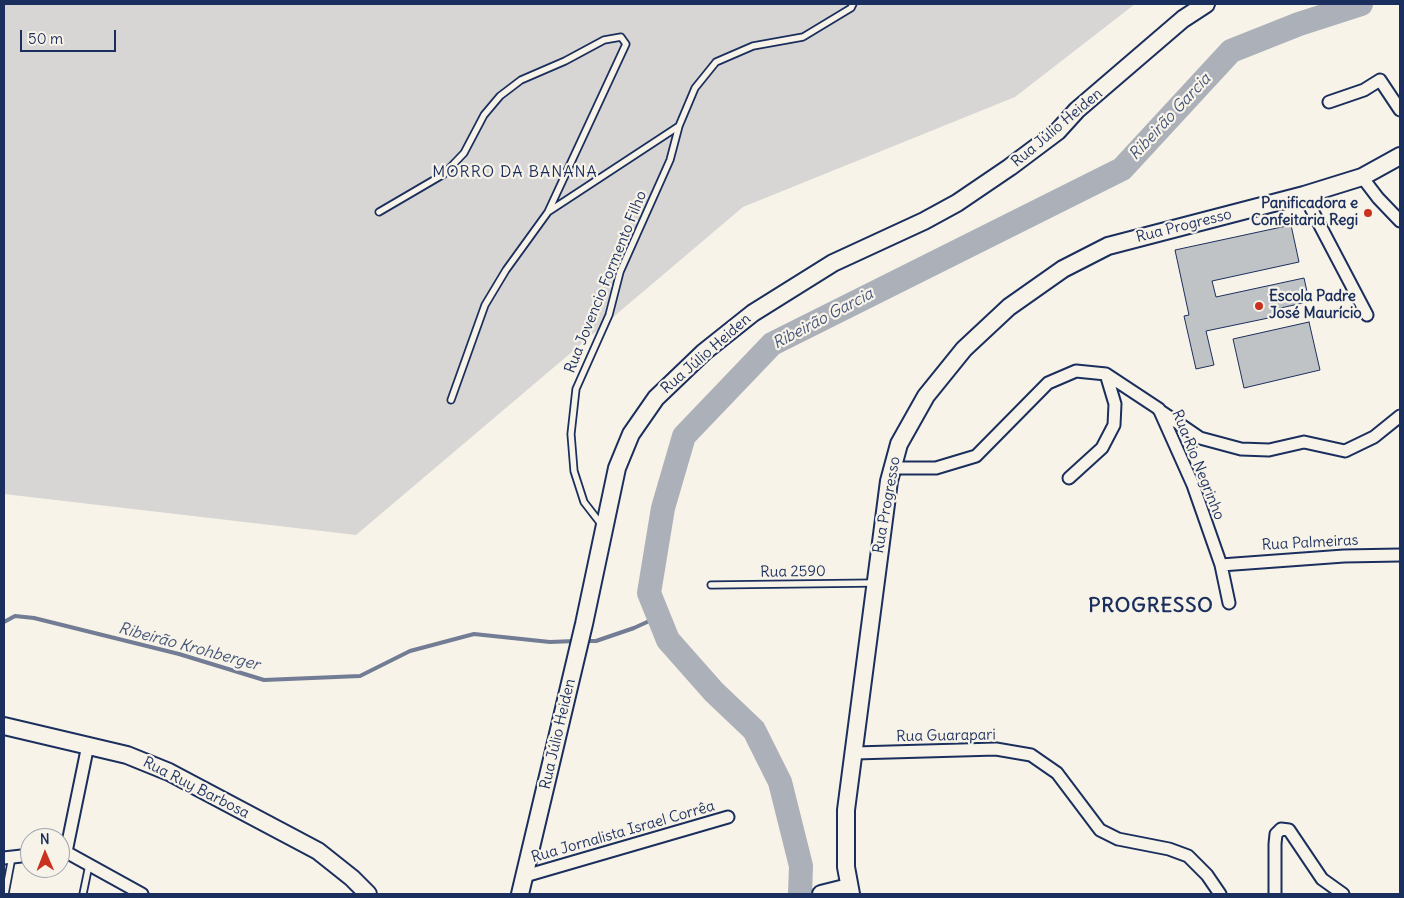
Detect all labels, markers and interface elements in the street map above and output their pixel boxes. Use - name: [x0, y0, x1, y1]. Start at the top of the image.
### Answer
- scale bar: [22, 20, 119, 52]
- text: 50 m: [28, 29, 63, 48]
- water label: Ribeirão Garcia: [1125, 70, 1215, 164]
- street label: Rua Júlio Heiden: [1008, 85, 1106, 171]
- district label: MORRO DA BANANA: [430, 162, 600, 182]
- street label: Rua Jovencio Formento Filho: [561, 188, 651, 376]
- place label: Panificadora e Confeitaria Regi: [1251, 195, 1358, 230]
- street label: Rua Progresso: [1134, 205, 1234, 247]
- marker: Panificadora e Confeitaria Regi: [1362, 207, 1374, 219]
- water label: Ribeirão Garcia: [770, 284, 876, 354]
- place label: Escola Padre José Maurício: [1269, 288, 1362, 323]
- marker: Escola Padre José Maurício: [1253, 300, 1265, 312]
- street label: Rua Júlio Heiden: [657, 310, 755, 398]
- street label: Rua Rio Negrinho: [1168, 407, 1228, 523]
- street label: Rua Progresso: [870, 455, 904, 555]
- street label: Rua Palmeiras: [1261, 531, 1359, 555]
- street label: Rua 2590: [760, 562, 826, 582]
- district label: PROGRESSO: [1087, 594, 1215, 618]
- water label: Ribeirão Krohberger: [116, 619, 262, 675]
- street label: Rua Júlio Heiden: [537, 677, 579, 791]
- street label: Rua Guarapari: [896, 726, 996, 746]
- street label: Rua Ruy Barbosa: [140, 753, 252, 823]
- street label: Rua Jornalista Israel Corrêa: [529, 797, 717, 867]
- north arrow: [20, 828, 70, 878]
- text: N: [40, 830, 50, 848]

